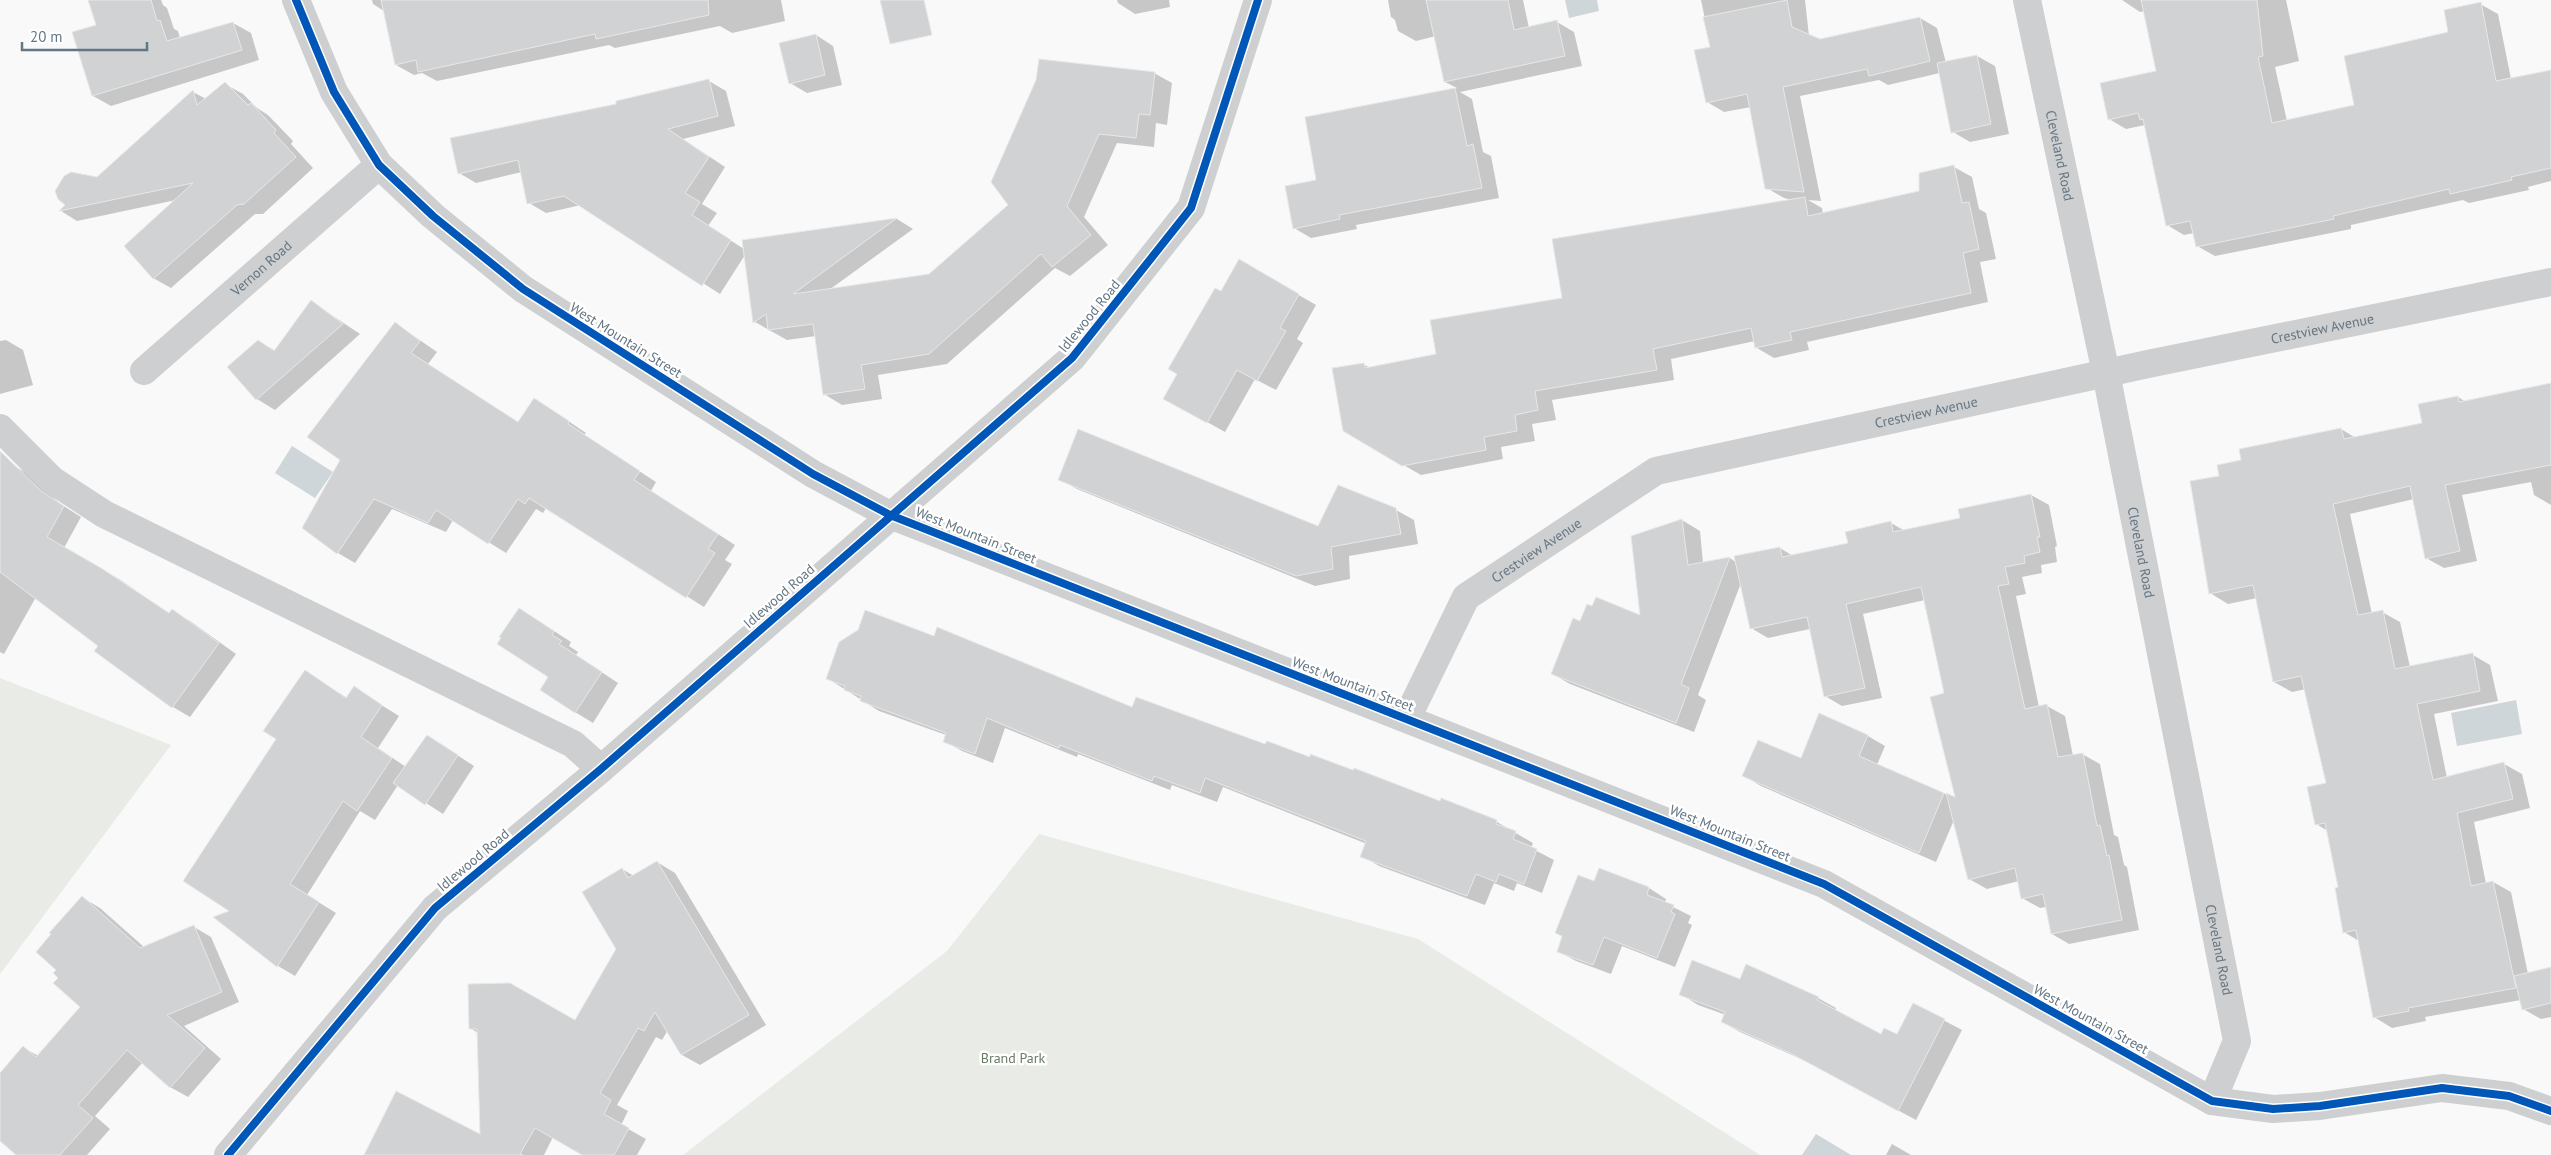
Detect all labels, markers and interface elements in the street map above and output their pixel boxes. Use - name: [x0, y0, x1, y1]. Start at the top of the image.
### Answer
- scale bar: [22, 20, 148, 52]
- text: 20 m: [30, 27, 63, 46]
- street label: Cleveland Road: [2042, 109, 2078, 203]
- street label: Vernon Road: [226, 237, 296, 300]
- street label: Idlewood Road: [1054, 276, 1124, 356]
- street label: West Mountain Street: [567, 298, 686, 382]
- street label: Crestview Avenue: [2269, 309, 2375, 348]
- street label: Crestview Avenue: [1873, 392, 1979, 432]
- street label: West Mountain Street: [913, 503, 1039, 568]
- street label: Cleveland Road: [2123, 505, 2159, 599]
- street label: Crestview Avenue: [1488, 514, 1585, 587]
- street label: Idlewood Road: [740, 560, 818, 632]
- street label: West Mountain Street: [1290, 653, 1417, 716]
- street label: West Mountain Street: [1667, 801, 1793, 866]
- street label: Idlewood Road: [433, 825, 513, 895]
- street label: Cleveland Road: [2201, 903, 2237, 997]
- street label: West Mountain Street: [2030, 980, 2152, 1058]
- park label: Brand Park: [981, 1049, 1046, 1067]

